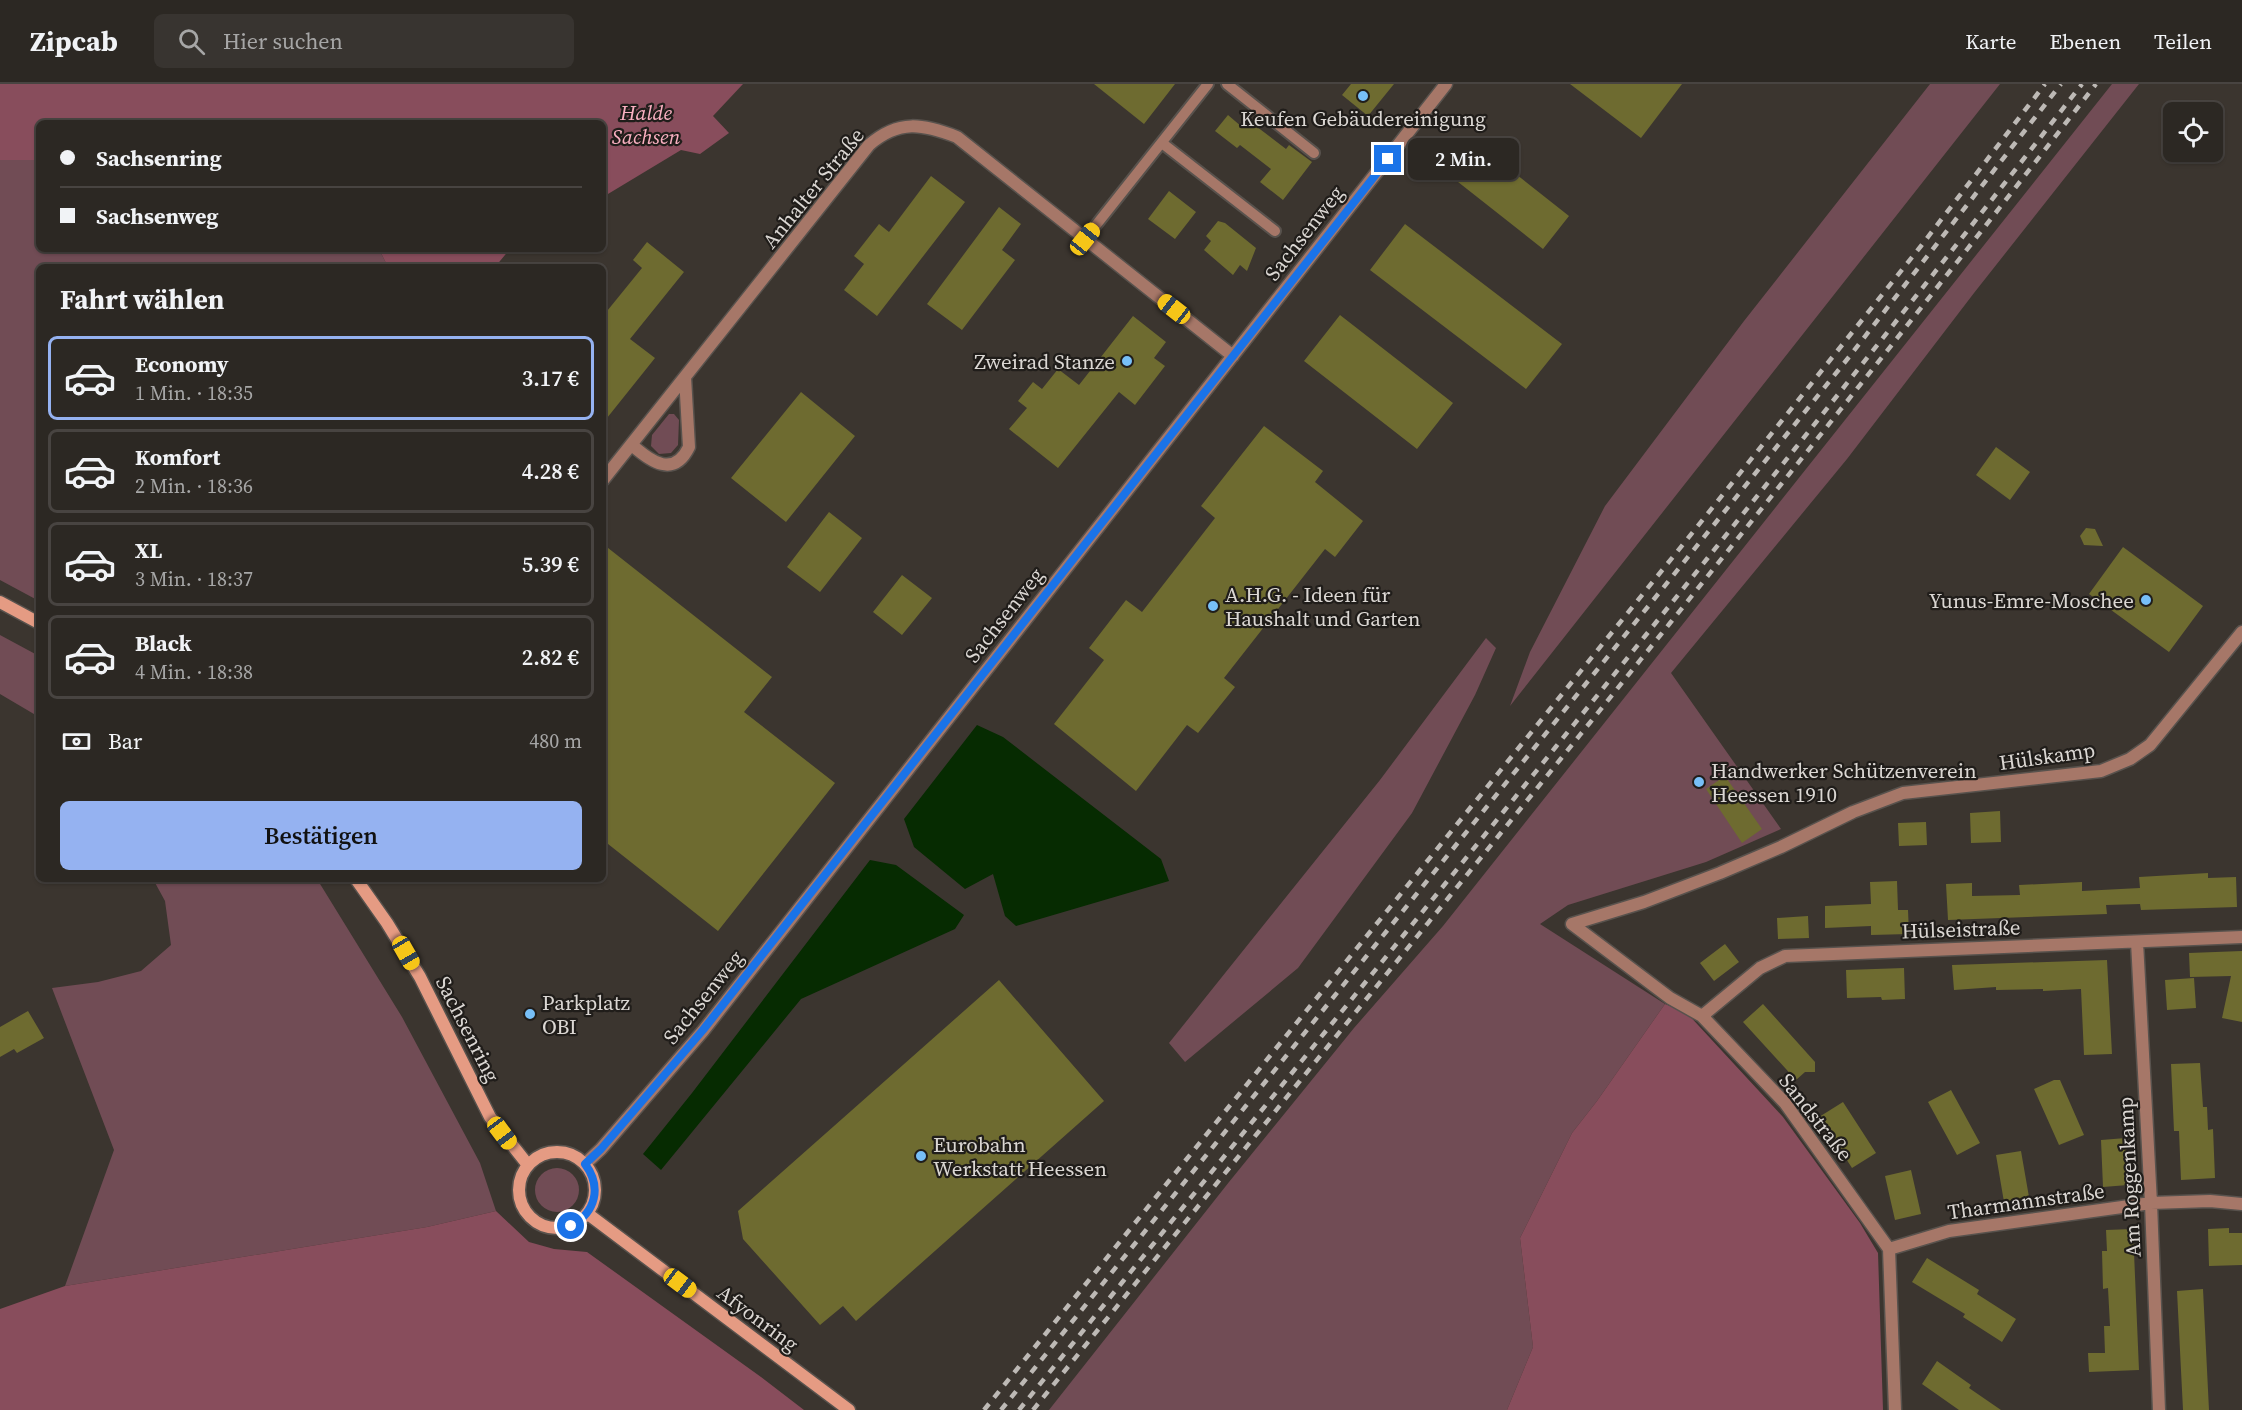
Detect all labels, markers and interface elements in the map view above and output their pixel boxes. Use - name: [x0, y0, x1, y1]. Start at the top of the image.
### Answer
- search box: [154, 14, 574, 68]
- text: Zipcab: [30, 22, 118, 60]
- icon: search: [175, 25, 208, 58]
- text: Hier suchen: [223, 26, 343, 56]
- text: Karte: [1965, 27, 2016, 56]
- text: Ebenen: [2049, 27, 2121, 56]
- text: Teilen: [2154, 27, 2212, 56]
- marker: Keufen Gebäudereinigung: [1356, 89, 1370, 103]
- park label: Halde Sachsen: [612, 98, 680, 151]
- map controls: [2163, 102, 2223, 162]
- button: locate: [2163, 102, 2223, 162]
- place label: Keufen Gebäudereinigung: [1240, 104, 1486, 133]
- street label: Anhalter Straße: [755, 122, 871, 254]
- callout: 2 Min.: [1409, 138, 1520, 180]
- text: Sachsenring: [96, 143, 222, 173]
- route end: [1374, 145, 1401, 172]
- text: 2 Min.: [1435, 145, 1492, 173]
- street label: Sachsenweg: [1258, 179, 1350, 287]
- text: Sachsenweg: [96, 201, 218, 231]
- car: [1067, 219, 1103, 259]
- text: Fahrt wählen: [60, 281, 224, 318]
- car: [1154, 291, 1194, 327]
- place label: Zweirad Stanze: [974, 347, 1115, 376]
- text: Economy: [135, 349, 229, 379]
- icon: car: [63, 351, 117, 405]
- marker: Zweirad Stanze: [1120, 354, 1134, 368]
- text: 3.17 €: [522, 363, 579, 393]
- text: 1 Min. · 18:35: [135, 379, 253, 407]
- text: Komfort: [135, 442, 220, 472]
- icon: car: [63, 444, 117, 498]
- text: 4.28 €: [522, 456, 579, 486]
- text: 2 Min. · 18:36: [135, 472, 253, 500]
- text: XL: [135, 535, 162, 565]
- icon: car: [63, 537, 117, 591]
- text: 5.39 €: [522, 549, 579, 579]
- street label: Sachsenweg: [958, 561, 1050, 669]
- text: 3 Min. · 18:37: [135, 565, 253, 593]
- place label: A.H.G. - Ideen für Haushalt und Garten: [1225, 580, 1421, 633]
- place label: Yunus-Emre-Moschee: [1929, 586, 2134, 615]
- marker: Yunus-Emre-Moschee: [2139, 593, 2153, 607]
- marker: A.H.G. - Ideen für Haushalt und Garten: [1206, 599, 1220, 613]
- text: Black: [135, 628, 192, 658]
- icon: car: [63, 630, 117, 684]
- text: 2.82 €: [522, 642, 579, 672]
- text: 4 Min. · 18:38: [135, 658, 253, 686]
- icon: cash: [60, 725, 93, 758]
- text: Bar: [108, 726, 142, 756]
- text: 480 m: [529, 727, 582, 755]
- street label: Hülskamp: [1997, 735, 2097, 777]
- place label: Handwerker Schützenverein Heessen 1910: [1711, 756, 1977, 809]
- marker: Handwerker Schützenverein Heessen 1910: [1692, 775, 1706, 789]
- button: Bestätigen: [60, 801, 582, 870]
- street label: Hülseistraße: [1901, 912, 2021, 946]
- car: [389, 933, 423, 973]
- street label: Sachsenweg: [656, 944, 750, 1050]
- street label: Sachsenring: [429, 971, 507, 1087]
- place label: Parkplatz OBI: [542, 988, 630, 1041]
- marker: Parkplatz OBI: [523, 1007, 537, 1021]
- street label: Sandstraße: [1772, 1067, 1860, 1167]
- street label: Am Roggenkamp: [2110, 1096, 2148, 1258]
- car: [484, 1113, 520, 1153]
- place label: Eurobahn Werkstatt Heessen: [933, 1130, 1107, 1183]
- marker: Eurobahn Werkstatt Heessen: [914, 1149, 928, 1163]
- street label: Tharmannstraße: [1946, 1176, 2106, 1226]
- route start: [557, 1212, 584, 1239]
- car: [660, 1265, 700, 1301]
- street label: Afyonring: [711, 1278, 805, 1358]

